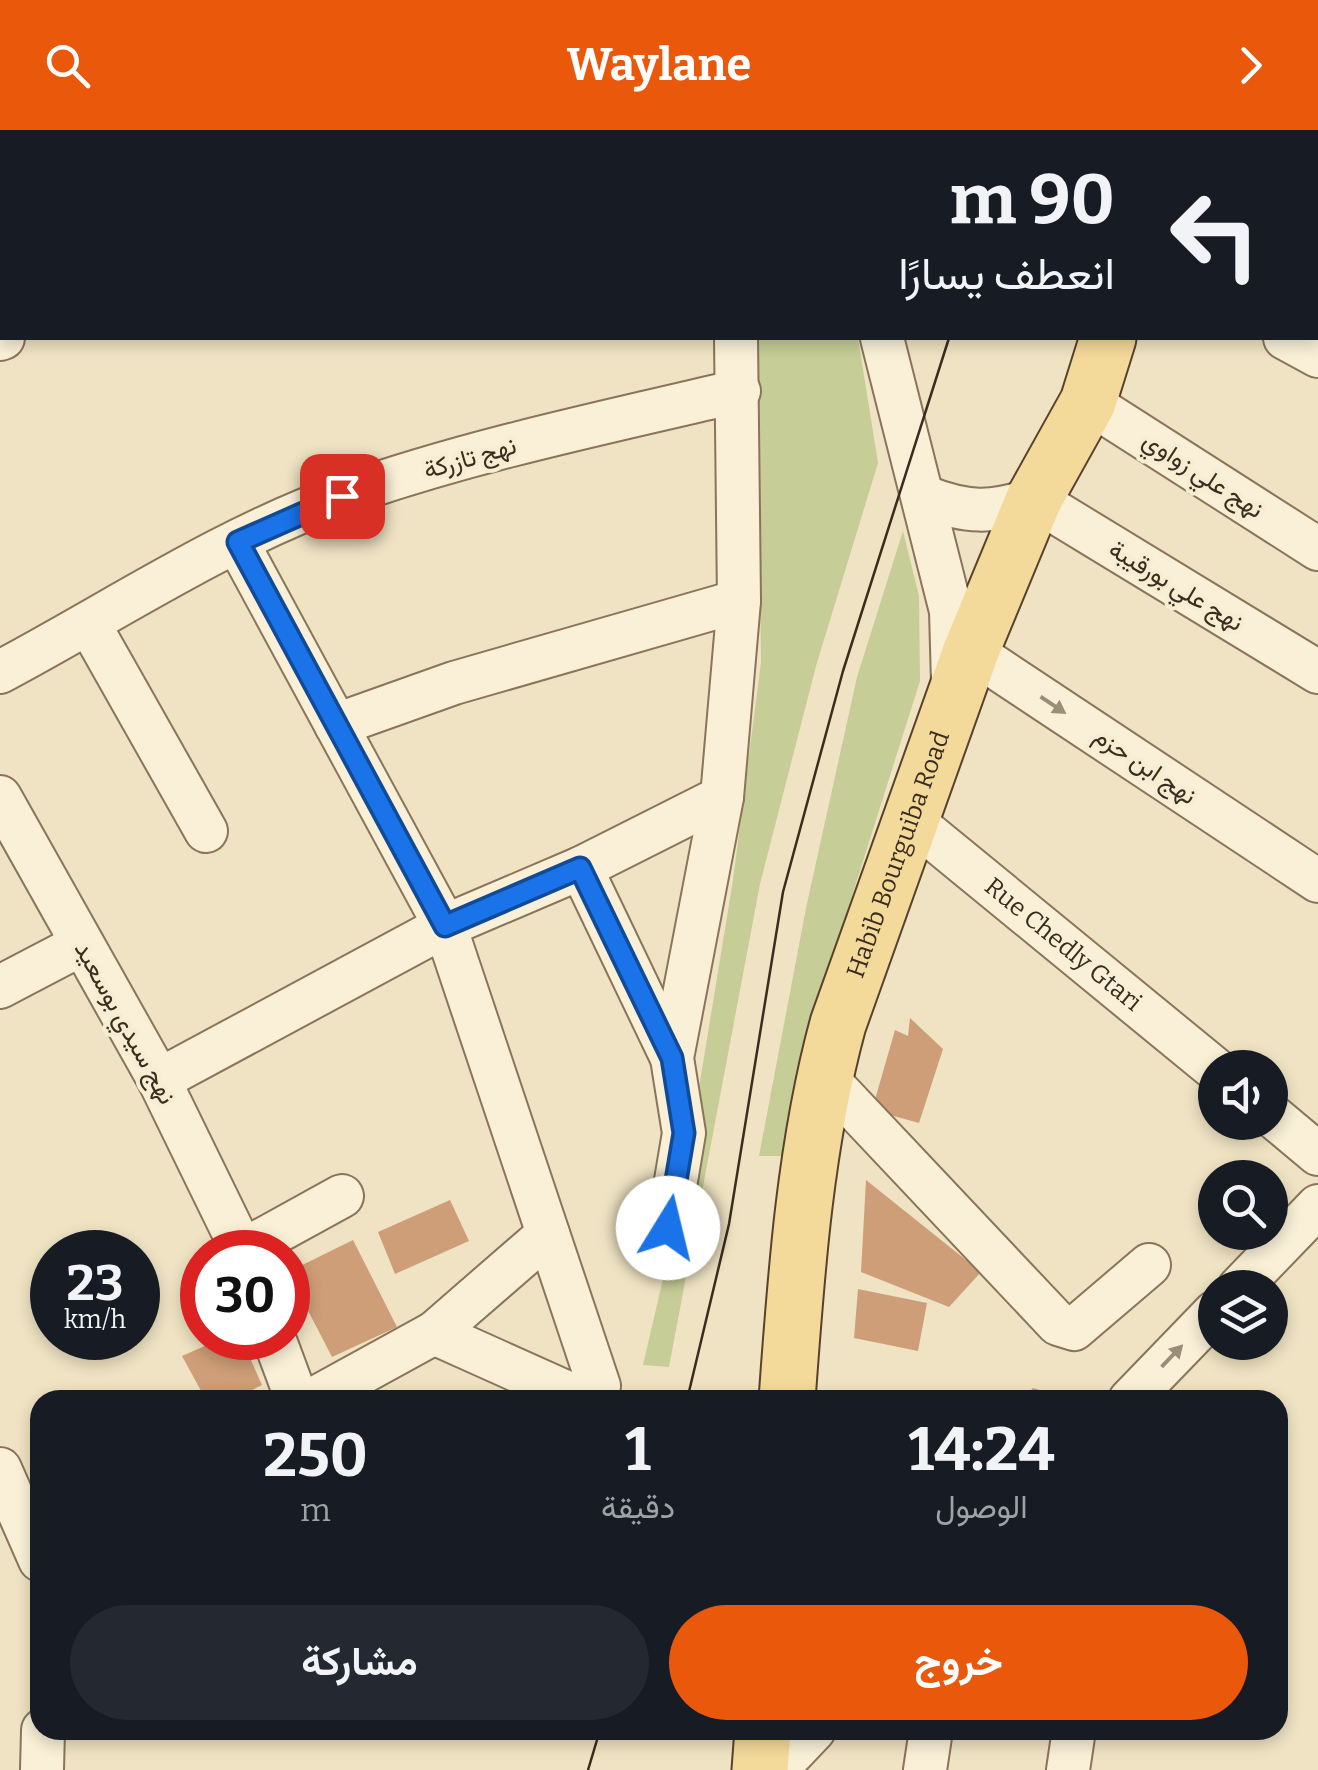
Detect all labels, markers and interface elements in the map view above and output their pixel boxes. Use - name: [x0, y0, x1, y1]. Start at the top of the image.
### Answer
- icon: search: [40, 38, 95, 93]
- text: Waylane: [567, 38, 751, 92]
- icon: forward: [1223, 38, 1278, 93]
- text: 90 m: [950, 158, 1115, 242]
- icon: left: [1150, 170, 1280, 300]
- text: انعطف يسارًا: [898, 247, 1115, 301]
- street label: نهج علي زواوي: [1134, 425, 1269, 529]
- street label: نهج تازركة: [420, 430, 520, 487]
- pin: [300, 454, 385, 539]
- icon: arrive: [315, 469, 370, 524]
- street label: نهج علي بورقيبة: [1101, 534, 1249, 642]
- one-way arrow: [1039, 695, 1066, 713]
- street label: نهج ابن حزم: [1087, 721, 1202, 813]
- street label: Habib Bourguiba Road: [841, 727, 956, 982]
- street label: Rue Chedly Gtari: [979, 871, 1148, 1018]
- street label: نهج سيدي بوسعيد: [64, 936, 182, 1112]
- map controls: [1198, 1050, 1288, 1360]
- button: sound: [1198, 1050, 1288, 1140]
- button: search: [1198, 1160, 1288, 1250]
- position arrow: [616, 1176, 720, 1280]
- speed limit sign: 30: [180, 1230, 310, 1360]
- text: 23: [67, 1253, 123, 1313]
- button: layers: [1198, 1270, 1288, 1360]
- text: km/h: [64, 1305, 126, 1335]
- one-way arrow: [1160, 1345, 1184, 1369]
- text: 1: [625, 1414, 651, 1486]
- text: 14:24: [908, 1414, 1055, 1486]
- text: 250: [263, 1420, 368, 1492]
- text: دقيقة: [601, 1488, 675, 1526]
- text: الوصول: [935, 1488, 1028, 1526]
- text: m: [300, 1491, 331, 1529]
- button: مشاركة: [70, 1605, 649, 1720]
- button: خروج: [669, 1605, 1248, 1720]

